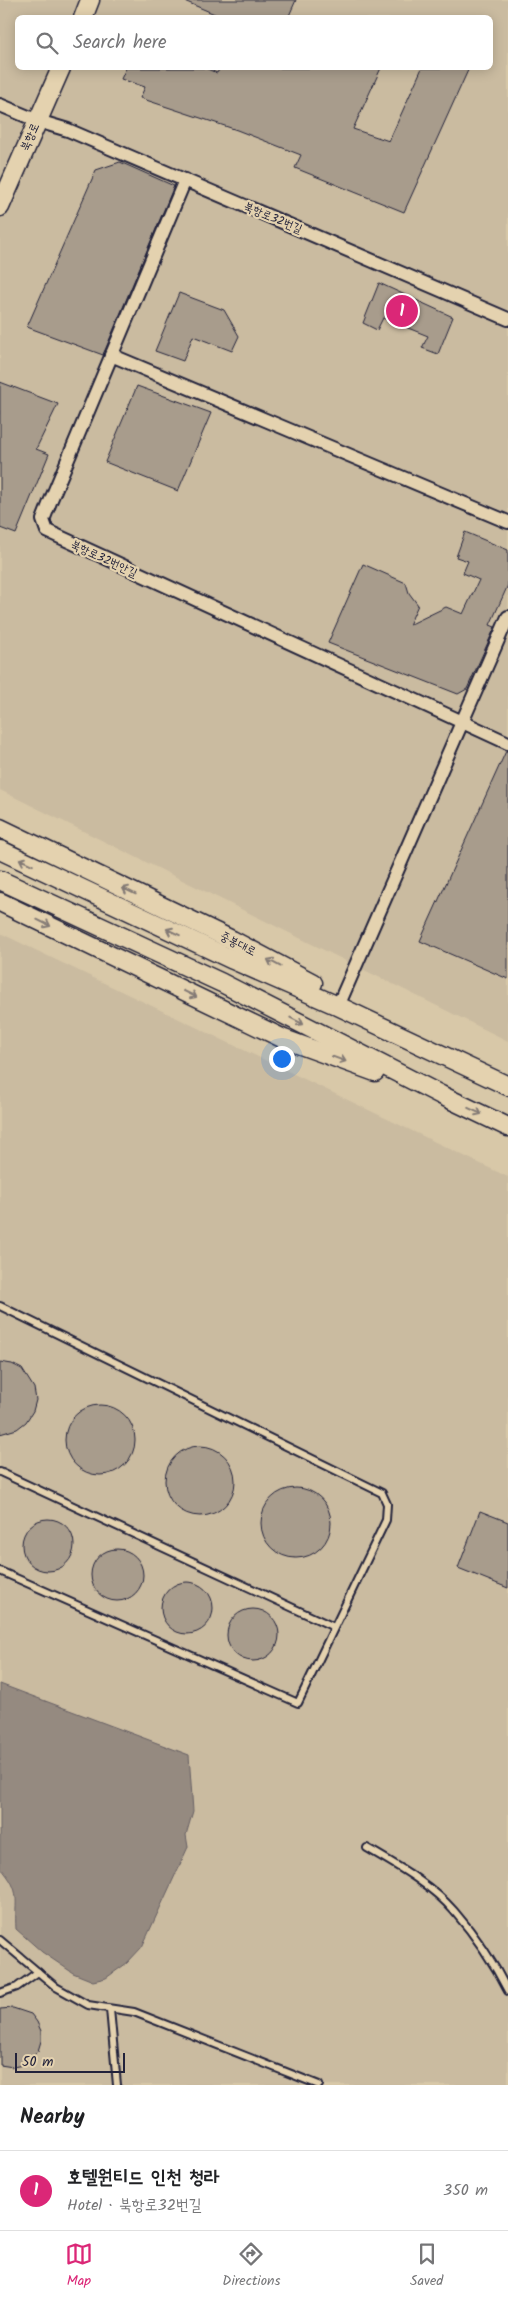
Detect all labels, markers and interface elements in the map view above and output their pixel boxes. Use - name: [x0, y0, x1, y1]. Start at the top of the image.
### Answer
- search box: [15, 15, 493, 70]
- text: Search here: [73, 28, 167, 58]
- icon: search: [33, 29, 61, 57]
- street label: 북항로: [15, 120, 45, 154]
- street label: 북항로32번길: [241, 197, 306, 239]
- pin: 1: [386, 292, 418, 330]
- street label: 북항로32번안길: [67, 535, 141, 583]
- one-way arrow: [19, 857, 34, 867]
- one-way arrow: [122, 885, 137, 895]
- one-way arrow: [36, 919, 51, 929]
- one-way arrow: [166, 927, 181, 936]
- street label: 중봉대로: [216, 927, 260, 961]
- one-way arrow: [267, 958, 282, 968]
- one-way arrow: [182, 990, 197, 999]
- one-way arrow: [289, 1016, 304, 1026]
- your location: [269, 1046, 295, 1072]
- one-way arrow: [331, 1055, 346, 1064]
- one-way arrow: [467, 1107, 482, 1116]
- scale bar: [15, 2050, 125, 2073]
- text: 50 m: [22, 2051, 53, 2073]
- text: Nearby: [20, 2101, 85, 2134]
- text: 호텔원티드 인천 청라: [67, 2163, 219, 2193]
- text: 1: [34, 2178, 38, 2203]
- text: 350 m: [443, 2178, 488, 2203]
- text: Hotel · 북항로32번길: [67, 2193, 202, 2218]
- tab: Map: [65, 2240, 93, 2292]
- tab: Directions: [222, 2240, 280, 2292]
- tab: Saved: [410, 2240, 443, 2292]

